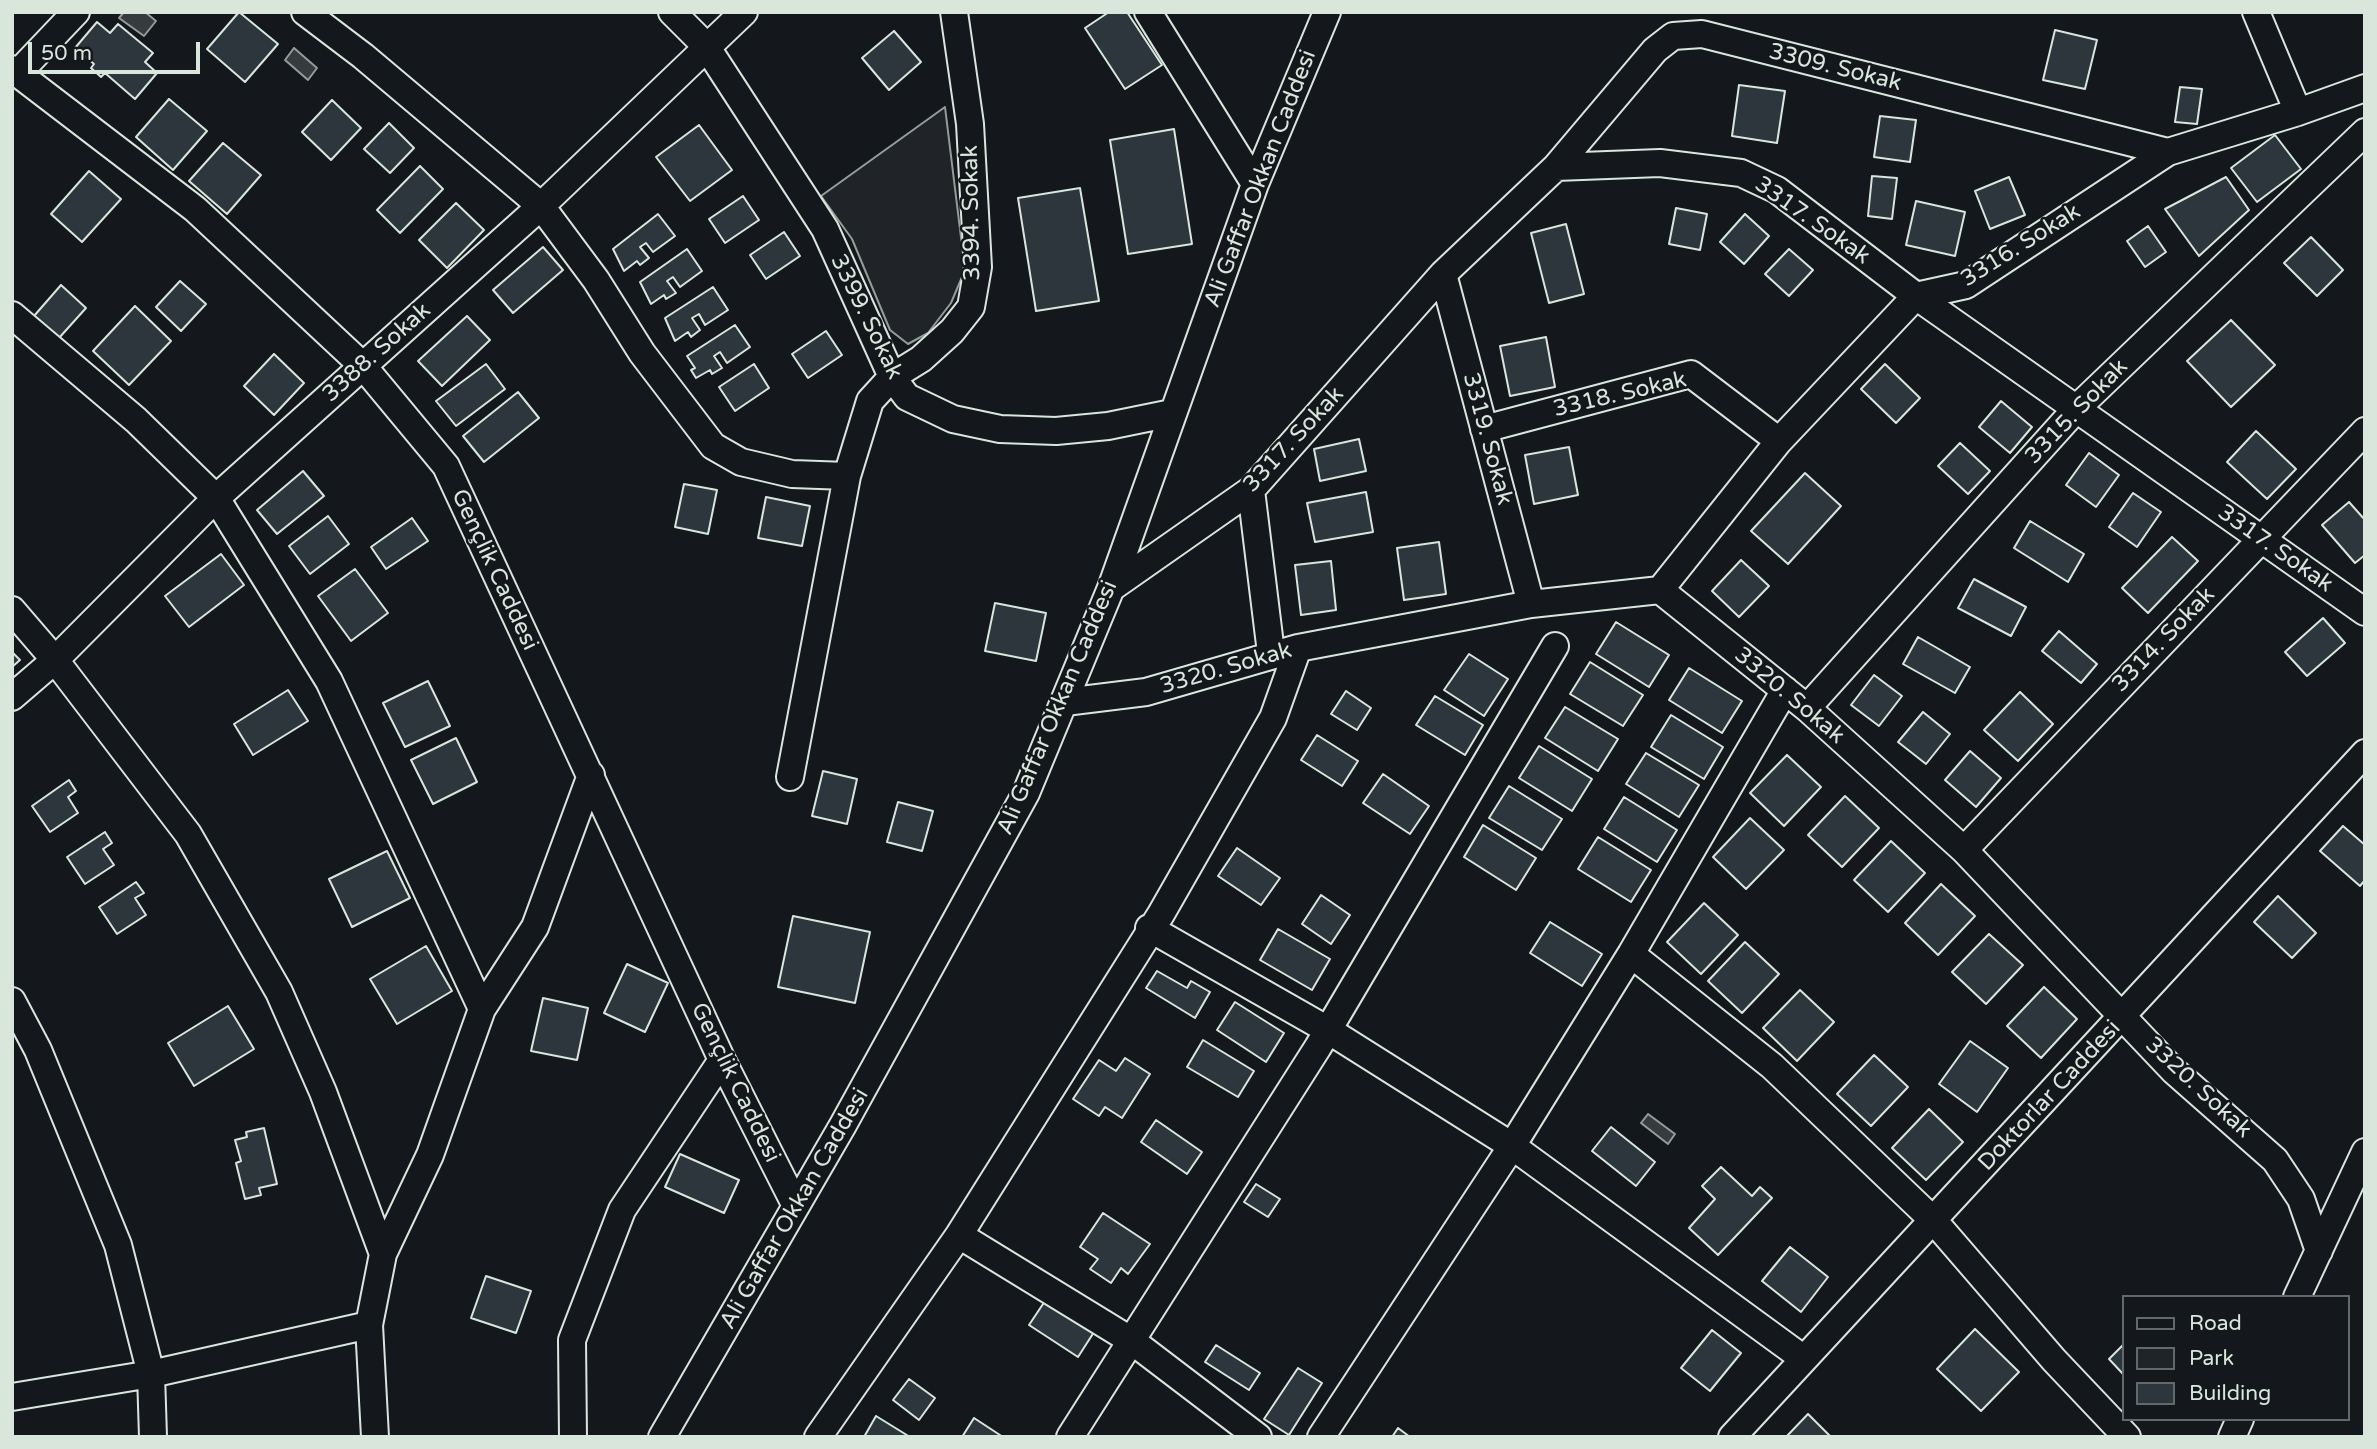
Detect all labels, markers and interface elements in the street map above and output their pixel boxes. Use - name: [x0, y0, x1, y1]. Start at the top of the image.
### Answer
- scale bar: [32, 28, 203, 72]
- street label: 3309. Sokak: [1766, 38, 1904, 98]
- text: 50 m: [41, 41, 92, 66]
- street label: Ali Gaffar Okkan Caddesi: [1199, 46, 1323, 312]
- street label: 3394. Sokak: [957, 145, 987, 281]
- street label: 3317. Sokak: [1749, 171, 1875, 271]
- street label: 3316. Sokak: [1956, 198, 2086, 294]
- street label: 3399. Sokak: [824, 250, 908, 384]
- street label: 3388. Sokak: [317, 297, 437, 409]
- street label: 3315. Sokak: [2020, 354, 2134, 470]
- street label: 3318. Sokak: [1551, 366, 1689, 424]
- street label: 3319. Sokak: [1456, 370, 1518, 508]
- street label: 3317. Sokak: [1238, 381, 1350, 499]
- street label: Gençlik Caddesi: [445, 485, 543, 655]
- street label: 3317. Sokak: [2212, 499, 2338, 599]
- street label: Ali Gaffar Okkan Caddesi: [992, 577, 1124, 839]
- street label: 3314. Sokak: [2107, 582, 2221, 698]
- street label: 3320. Sokak: [1157, 637, 1295, 701]
- street label: 3320. Sokak: [1728, 642, 1850, 750]
- street label: Gençlik Caddesi: [684, 999, 786, 1167]
- street label: Doktorlar Caddesi: [1973, 1015, 2127, 1177]
- street label: 3320. Sokak: [2139, 1032, 2257, 1144]
- street label: Ali Gaffar Okkan Caddesi: [715, 1084, 875, 1334]
- legend: [2122, 1295, 2349, 1421]
- text: Road: [2189, 1311, 2242, 1336]
- text: Park: [2189, 1346, 2234, 1371]
- text: Building: [2189, 1381, 2271, 1406]

